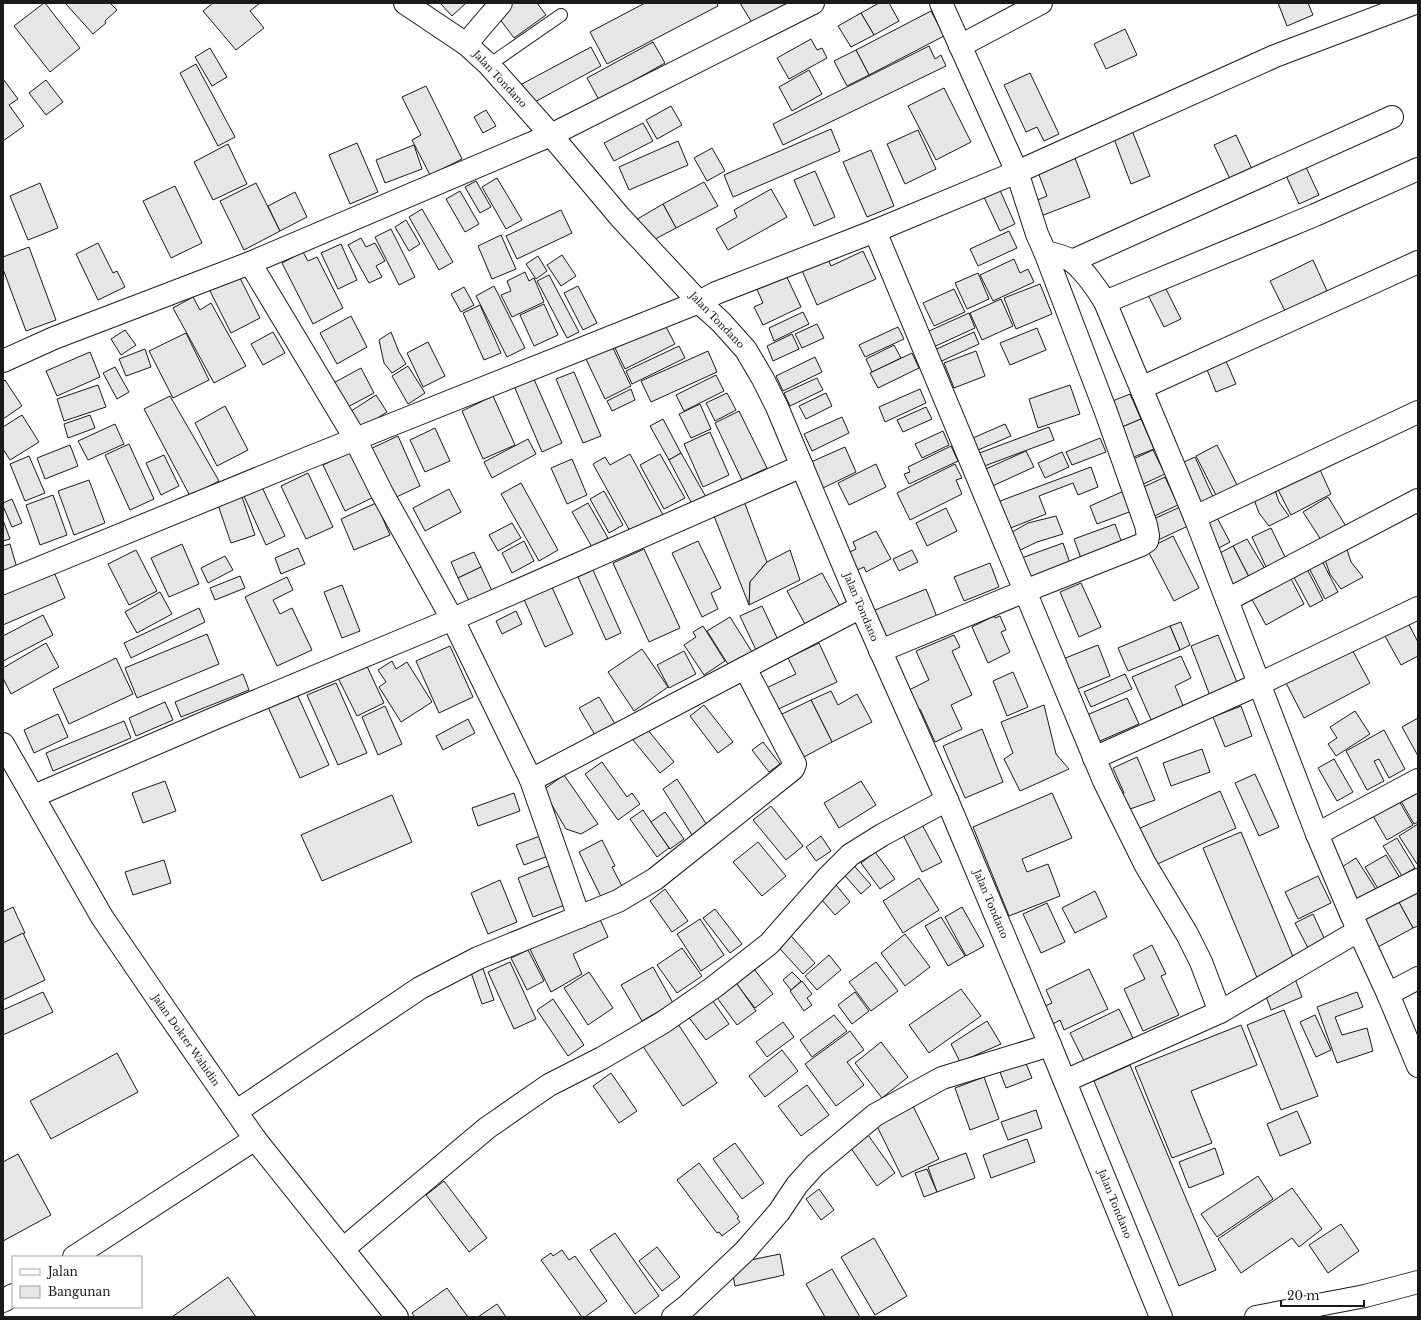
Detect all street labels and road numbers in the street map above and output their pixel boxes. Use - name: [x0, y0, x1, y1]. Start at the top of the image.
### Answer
- street label: Jalan Tondano: [469, 46, 530, 111]
- street label: Jalan Tondano: [685, 288, 748, 351]
- street label: Jalan Tondano: [840, 569, 882, 644]
- street label: Jalan Tondano: [970, 866, 1012, 941]
- street label: Jalan Dokter Wahidin: [148, 990, 223, 1089]
- street label: Jalan Tondano: [1094, 1166, 1135, 1241]

